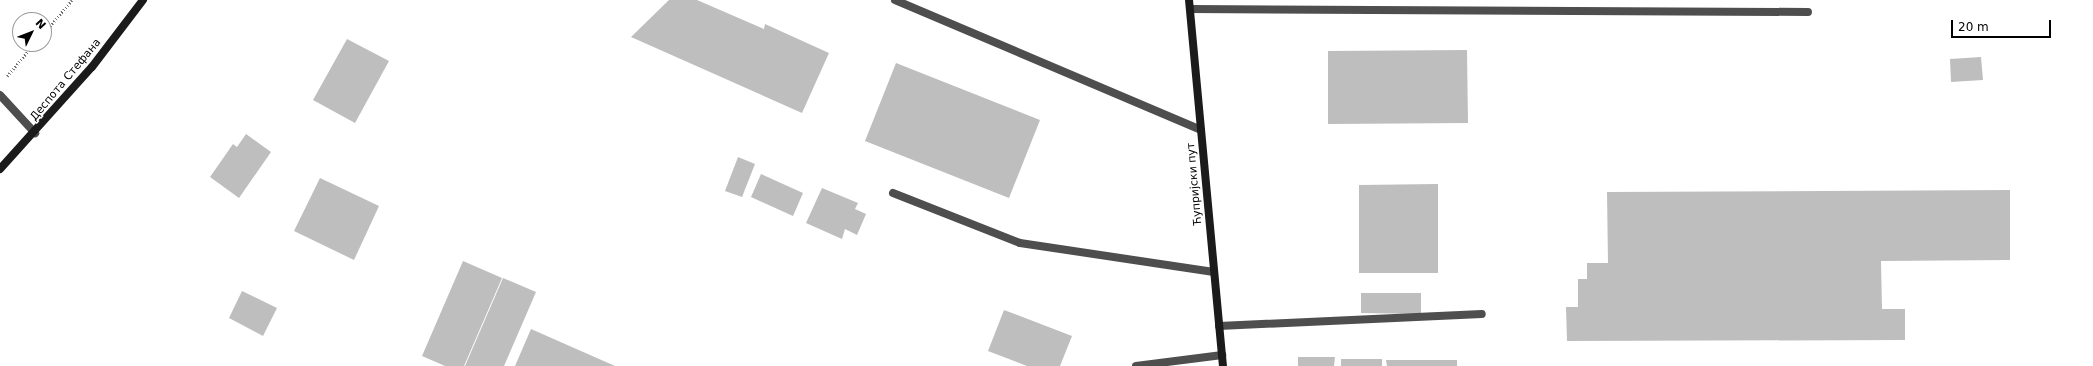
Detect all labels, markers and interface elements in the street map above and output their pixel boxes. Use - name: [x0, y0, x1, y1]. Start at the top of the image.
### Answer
- north arrow: [12, 12, 52, 52]
- scale bar: [1953, 12, 2053, 38]
- text: N: [33, 16, 48, 32]
- text: 20 m: [1958, 20, 1989, 34]
- street label: Деспота Стефана: [28, 36, 104, 124]
- street label: Ћупријски пут: [1185, 142, 1205, 226]

